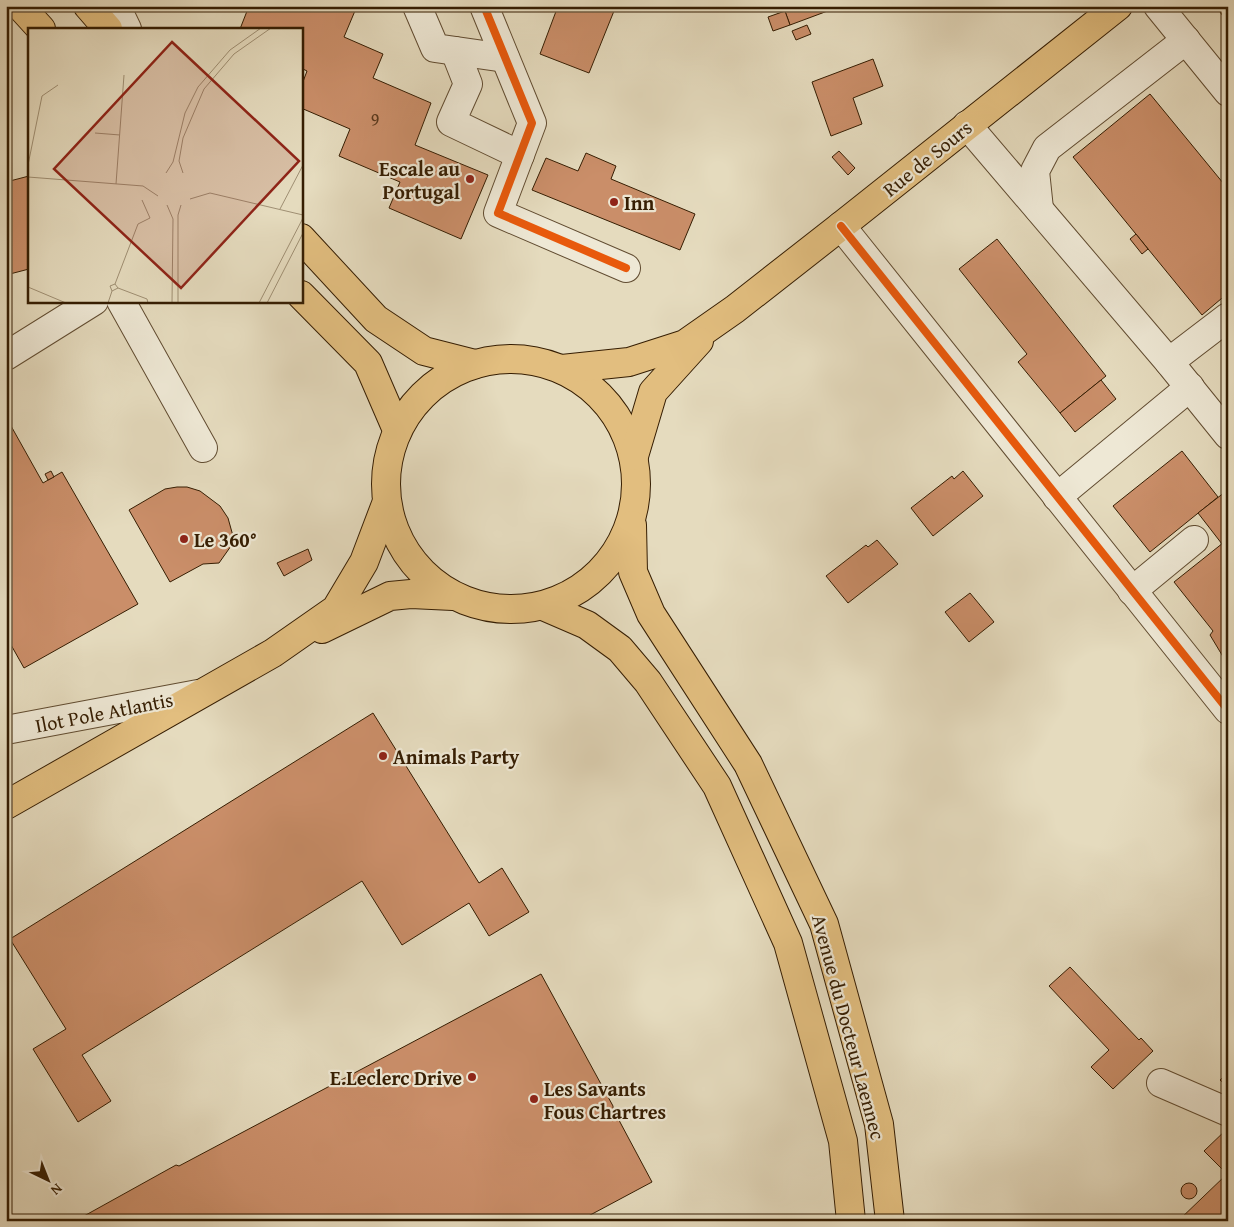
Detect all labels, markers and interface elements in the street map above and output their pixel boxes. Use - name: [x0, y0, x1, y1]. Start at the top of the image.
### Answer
- inset map: [28, 28, 302, 302]
- house number: 9: [371, 106, 379, 133]
- street label: Rue de Sours: [876, 113, 978, 203]
- place label: Escale au Portugal: [379, 154, 461, 206]
- marker: Escale au Portugal: [464, 173, 476, 185]
- place label: Inn: [624, 188, 655, 217]
- marker: Inn: [608, 196, 620, 208]
- place label: Le 360°: [194, 525, 257, 554]
- marker: Le 360°: [178, 533, 190, 545]
- street label: Ilot Pole Atlantis: [33, 684, 175, 740]
- place label: Animals Party: [393, 742, 520, 771]
- marker: Animals Party: [377, 750, 389, 762]
- street label: Avenue du Docteur Laennec: [805, 911, 893, 1143]
- place label: E.Leclerc Drive: [330, 1063, 462, 1092]
- marker: E.Leclerc Drive: [466, 1071, 478, 1083]
- place label: Les Savants Fous Chartres: [544, 1074, 666, 1126]
- marker: Les Savants Fous Chartres: [528, 1093, 540, 1105]
- north arrow: [22, 1154, 72, 1204]
- text: N: [46, 1179, 67, 1200]

